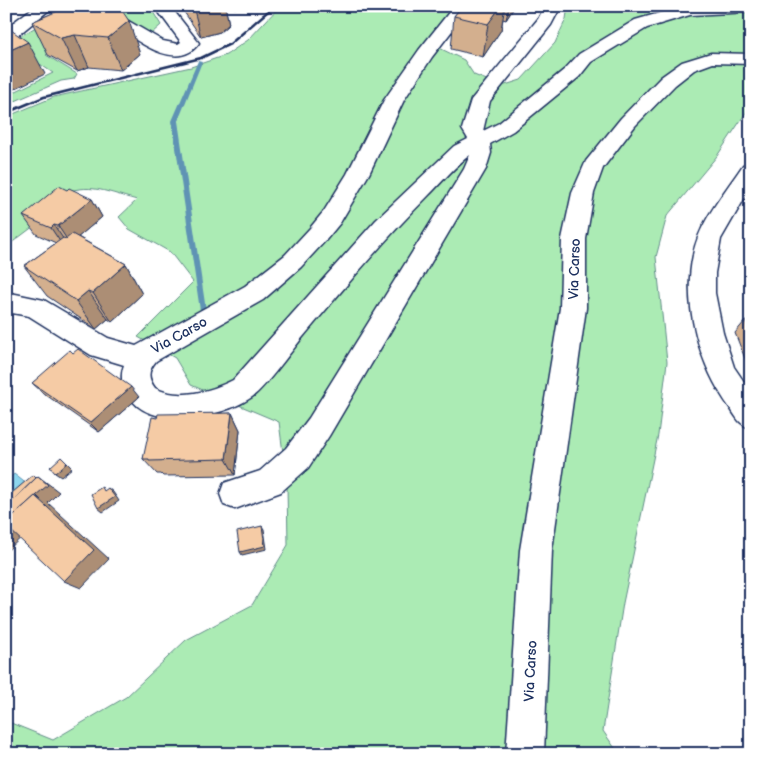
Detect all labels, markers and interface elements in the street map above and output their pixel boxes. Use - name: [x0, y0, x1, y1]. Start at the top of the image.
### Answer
- street label: Via Carso: [565, 238, 584, 300]
- street label: Via Carso: [148, 313, 210, 358]
- street label: Via Carso: [520, 640, 541, 702]

